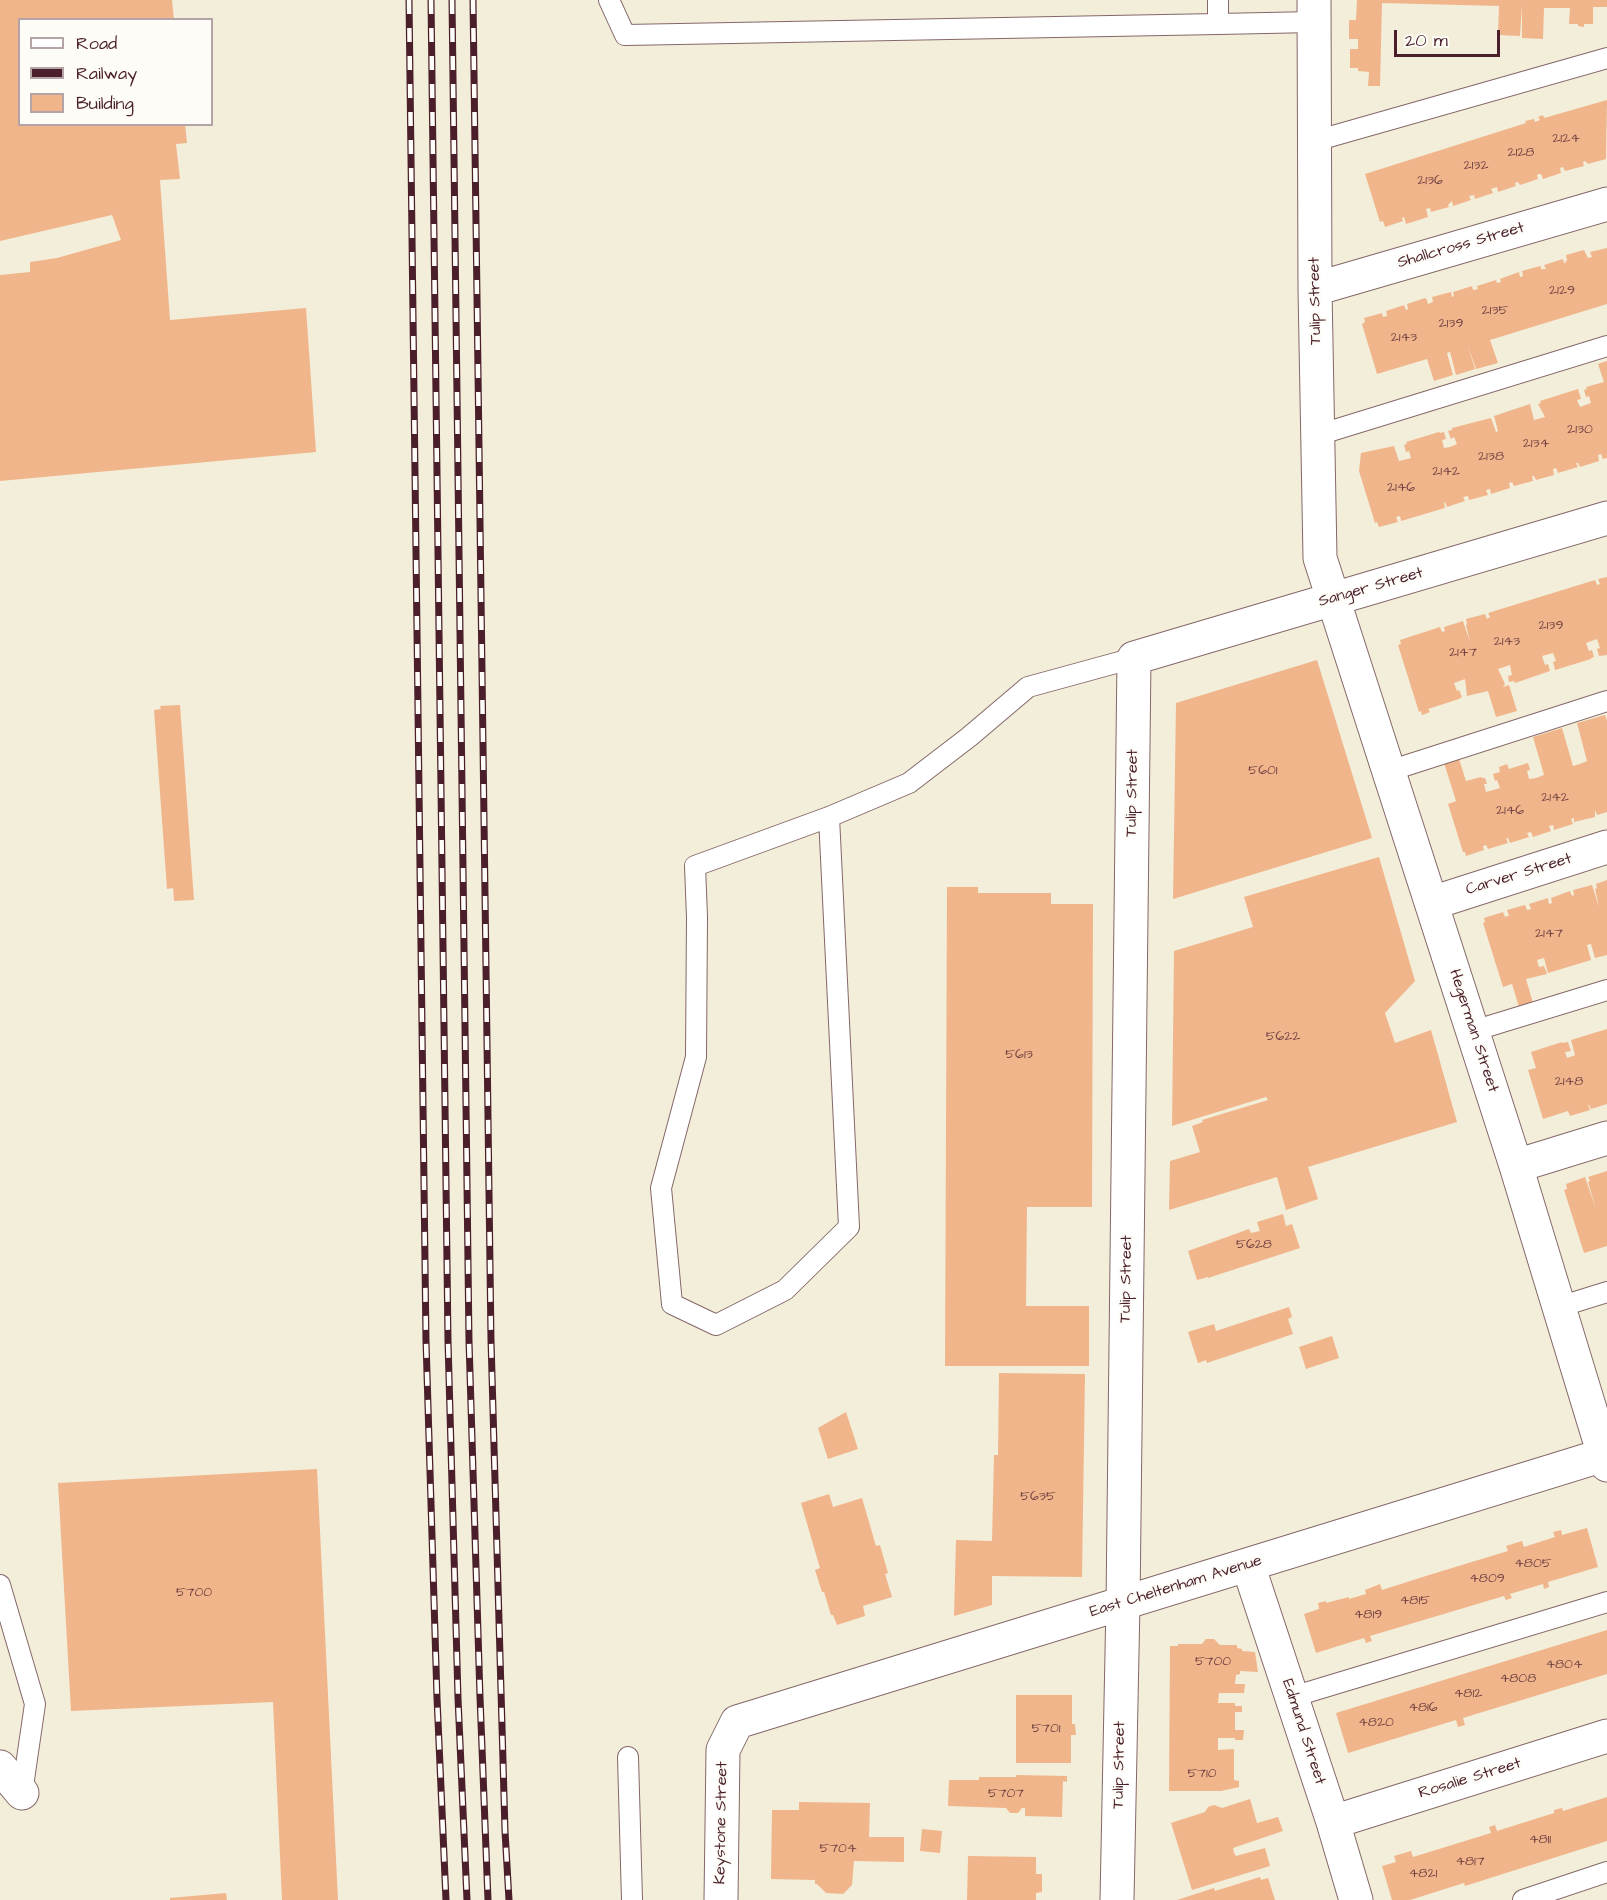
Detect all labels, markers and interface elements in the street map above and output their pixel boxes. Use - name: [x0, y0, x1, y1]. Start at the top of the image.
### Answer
- legend: [18, 18, 213, 126]
- scale bar: [1397, 18, 1504, 56]
- text: 20 m: [1405, 28, 1448, 53]
- text: Road: [76, 31, 117, 56]
- text: Railway: [76, 61, 137, 86]
- text: Building: [76, 91, 134, 116]
- house number: 2124: [1552, 131, 1580, 147]
- house number: 2128: [1508, 145, 1534, 161]
- house number: 2132: [1464, 158, 1488, 174]
- house number: 2136: [1417, 173, 1443, 189]
- street label: Shallcross Street: [1395, 219, 1527, 273]
- street label: Tulip Street: [1306, 257, 1326, 345]
- house number: 2129: [1549, 283, 1575, 299]
- house number: 2135: [1482, 303, 1508, 319]
- house number: 2139: [1439, 316, 1463, 332]
- house number: 2143: [1391, 330, 1417, 346]
- house number: 2130: [1567, 422, 1593, 438]
- house number: 2134: [1523, 436, 1549, 452]
- house number: 2138: [1478, 449, 1504, 465]
- house number: 2142: [1432, 464, 1460, 480]
- house number: 2146: [1387, 480, 1415, 496]
- street label: Sanger Street: [1316, 564, 1426, 612]
- house number: 2139: [1539, 618, 1563, 634]
- house number: 2143: [1494, 634, 1520, 650]
- house number: 2147: [1449, 645, 1477, 661]
- street label: Tulip Street: [1123, 749, 1143, 837]
- house number: 5601: [1248, 763, 1278, 779]
- house number: 2142: [1541, 790, 1569, 806]
- house number: 2146: [1496, 803, 1524, 819]
- street label: Carver Street: [1464, 850, 1574, 900]
- house number: 2147: [1535, 926, 1563, 942]
- street label: Hegerman Street: [1444, 967, 1502, 1095]
- house number: 5622: [1266, 1029, 1300, 1045]
- house number: 5613: [1005, 1047, 1033, 1063]
- house number: 2148: [1555, 1074, 1583, 1090]
- street label: Tulip Street: [1117, 1235, 1137, 1323]
- house number: 5628: [1236, 1237, 1272, 1253]
- house number: 5635: [1020, 1489, 1056, 1505]
- street label: East Cheltenham Avenue: [1088, 1552, 1264, 1622]
- house number: 4805: [1514, 1556, 1552, 1572]
- house number: 4809: [1469, 1571, 1505, 1587]
- house number: 5700: [176, 1585, 212, 1601]
- house number: 4815: [1400, 1593, 1430, 1609]
- house number: 4819: [1354, 1607, 1382, 1623]
- house number: 5700: [1195, 1654, 1231, 1670]
- house number: 4804: [1546, 1657, 1582, 1673]
- house number: 4808: [1500, 1671, 1536, 1687]
- street label: Edmund Street: [1277, 1677, 1329, 1787]
- house number: 4812: [1454, 1686, 1482, 1702]
- house number: 4816: [1408, 1700, 1438, 1716]
- house number: 4820: [1358, 1715, 1394, 1731]
- house number: 5701: [1031, 1721, 1061, 1737]
- street label: Tulip Street: [1110, 1721, 1130, 1809]
- street label: Rosalie Street: [1417, 1754, 1523, 1804]
- street label: Keystone Street: [711, 1761, 733, 1885]
- house number: 5710: [1187, 1766, 1217, 1782]
- house number: 5707: [988, 1786, 1024, 1802]
- house number: 4811: [1529, 1832, 1551, 1848]
- house number: 5704: [820, 1841, 856, 1857]
- house number: 4817: [1455, 1854, 1485, 1870]
- house number: 4821: [1409, 1866, 1437, 1882]

